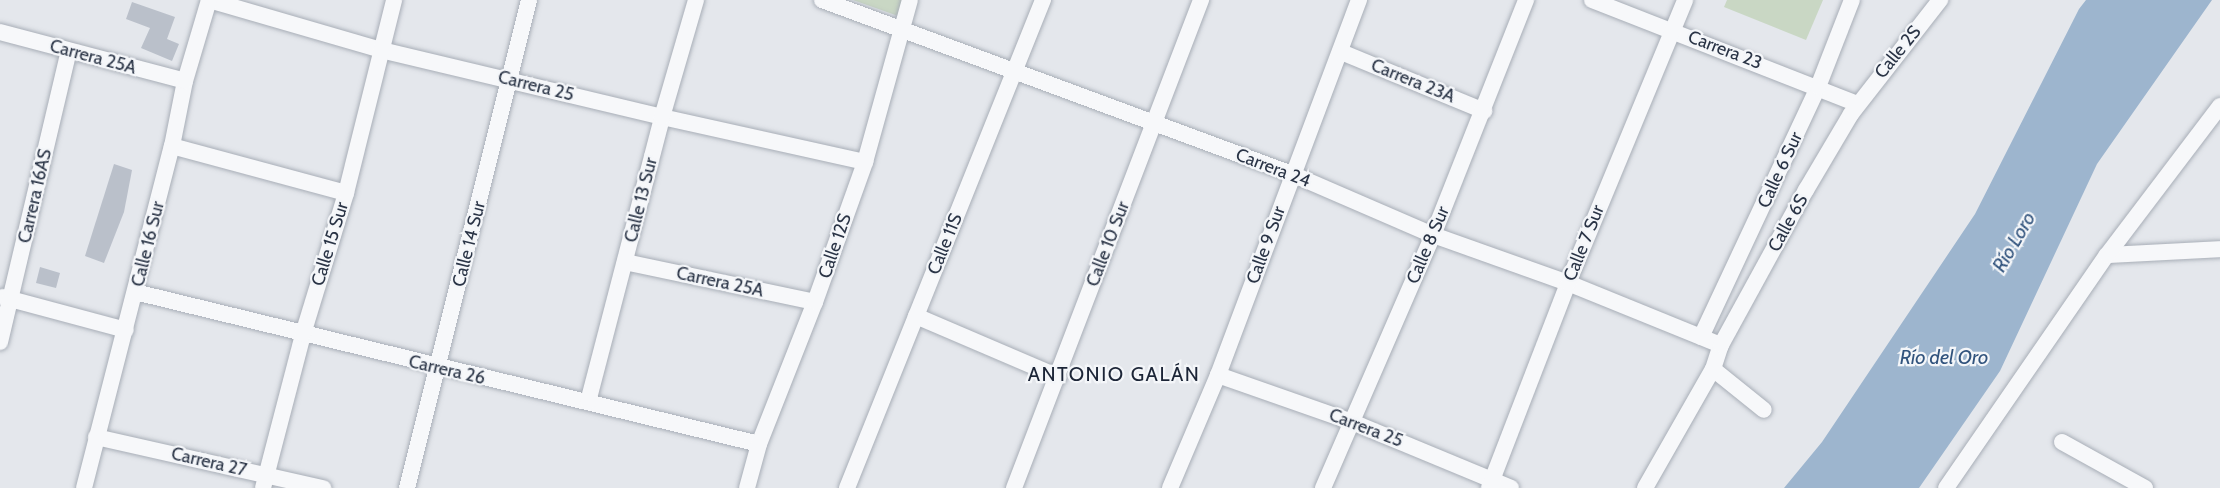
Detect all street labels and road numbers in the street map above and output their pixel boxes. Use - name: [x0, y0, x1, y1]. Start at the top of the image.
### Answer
- street label: Calle 2S: [1870, 21, 1926, 83]
- street label: Carrera 23: [1685, 26, 1765, 74]
- street label: Carrera 25A: [47, 35, 139, 79]
- street label: Carrera 23A: [1368, 54, 1458, 108]
- street label: Carrera 25: [496, 66, 576, 106]
- street label: Calle 6 Sur: [1753, 129, 1807, 211]
- street label: Carrera 24: [1233, 144, 1313, 192]
- street label: Carrera 16AS: [14, 147, 56, 245]
- street label: Calle 13 Sur: [620, 155, 662, 245]
- street label: Calle 6S: [1763, 191, 1813, 255]
- street label: Calle 10 Sur: [1082, 198, 1134, 290]
- street label: Calle 16 Sur: [127, 199, 169, 289]
- street label: Calle 15 Sur: [307, 199, 353, 289]
- street label: Calle 14 Sur: [448, 199, 490, 289]
- street label: Calle 7 Sur: [1559, 202, 1609, 284]
- street label: Calle 9 Sur: [1242, 203, 1290, 287]
- street label: Calle 8 Sur: [1402, 203, 1454, 287]
- street label: Calle 11S: [923, 210, 967, 278]
- street label: Calle 12S: [814, 211, 856, 281]
- street label: Carrera 25A: [674, 262, 766, 302]
- street label: Carrera 26: [407, 351, 487, 389]
- street label: Carrera 25: [1326, 404, 1406, 452]
- street label: Carrera 27: [169, 443, 249, 481]

